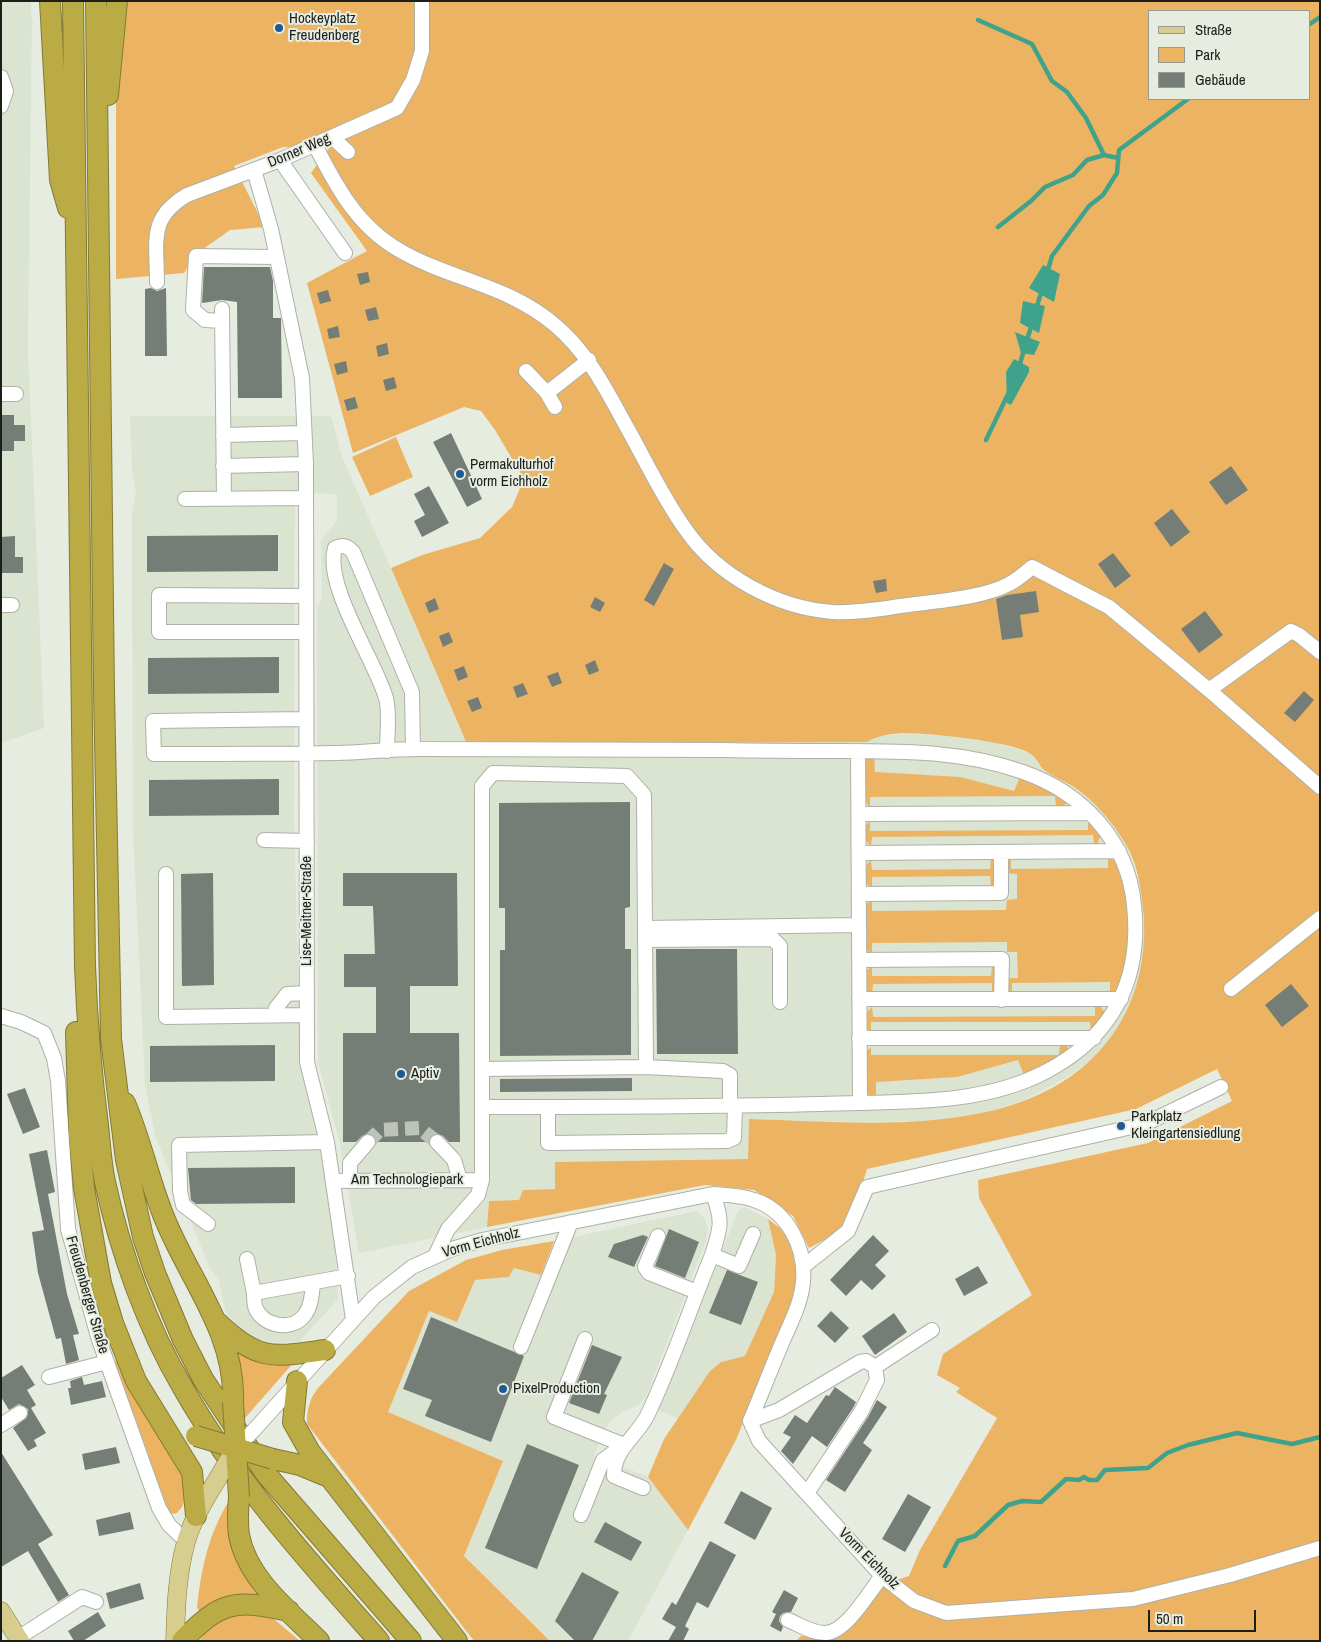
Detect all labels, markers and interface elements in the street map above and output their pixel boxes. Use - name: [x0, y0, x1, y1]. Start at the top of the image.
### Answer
- place label: Hockeyplatz Freudenberg: [289, 10, 359, 45]
- legend: [1148, 10, 1311, 100]
- text: Straße: [1195, 19, 1232, 40]
- marker: Hockeyplatz Freudenberg: [273, 22, 285, 34]
- text: Park: [1195, 44, 1220, 65]
- text: Gebäude: [1195, 69, 1246, 90]
- street label: Dorner Weg: [265, 130, 333, 172]
- place label: Permakulturhof vorm Eichholz: [470, 456, 553, 491]
- marker: Permakulturhof vorm Eichholz: [454, 468, 466, 480]
- street label: Lise-Meitner-Straße: [298, 856, 316, 966]
- place label: Aptiv: [411, 1065, 439, 1083]
- marker: Aptiv: [395, 1068, 407, 1080]
- place label: Parkplatz Kleingartensiedlung: [1131, 1108, 1240, 1143]
- marker: Parkplatz Kleingartensiedlung: [1115, 1120, 1127, 1132]
- street label: Am Technologiepark: [351, 1171, 463, 1189]
- street label: Vorm Eichholz: [440, 1224, 522, 1262]
- street label: Freudenberger Straße: [62, 1234, 112, 1356]
- place label: PixelProduction: [513, 1380, 600, 1398]
- marker: PixelProduction: [497, 1383, 509, 1395]
- street label: Vorm Eichholz: [835, 1525, 903, 1593]
- scale bar: [1151, 1600, 1258, 1632]
- text: 50 m: [1156, 1608, 1183, 1629]

